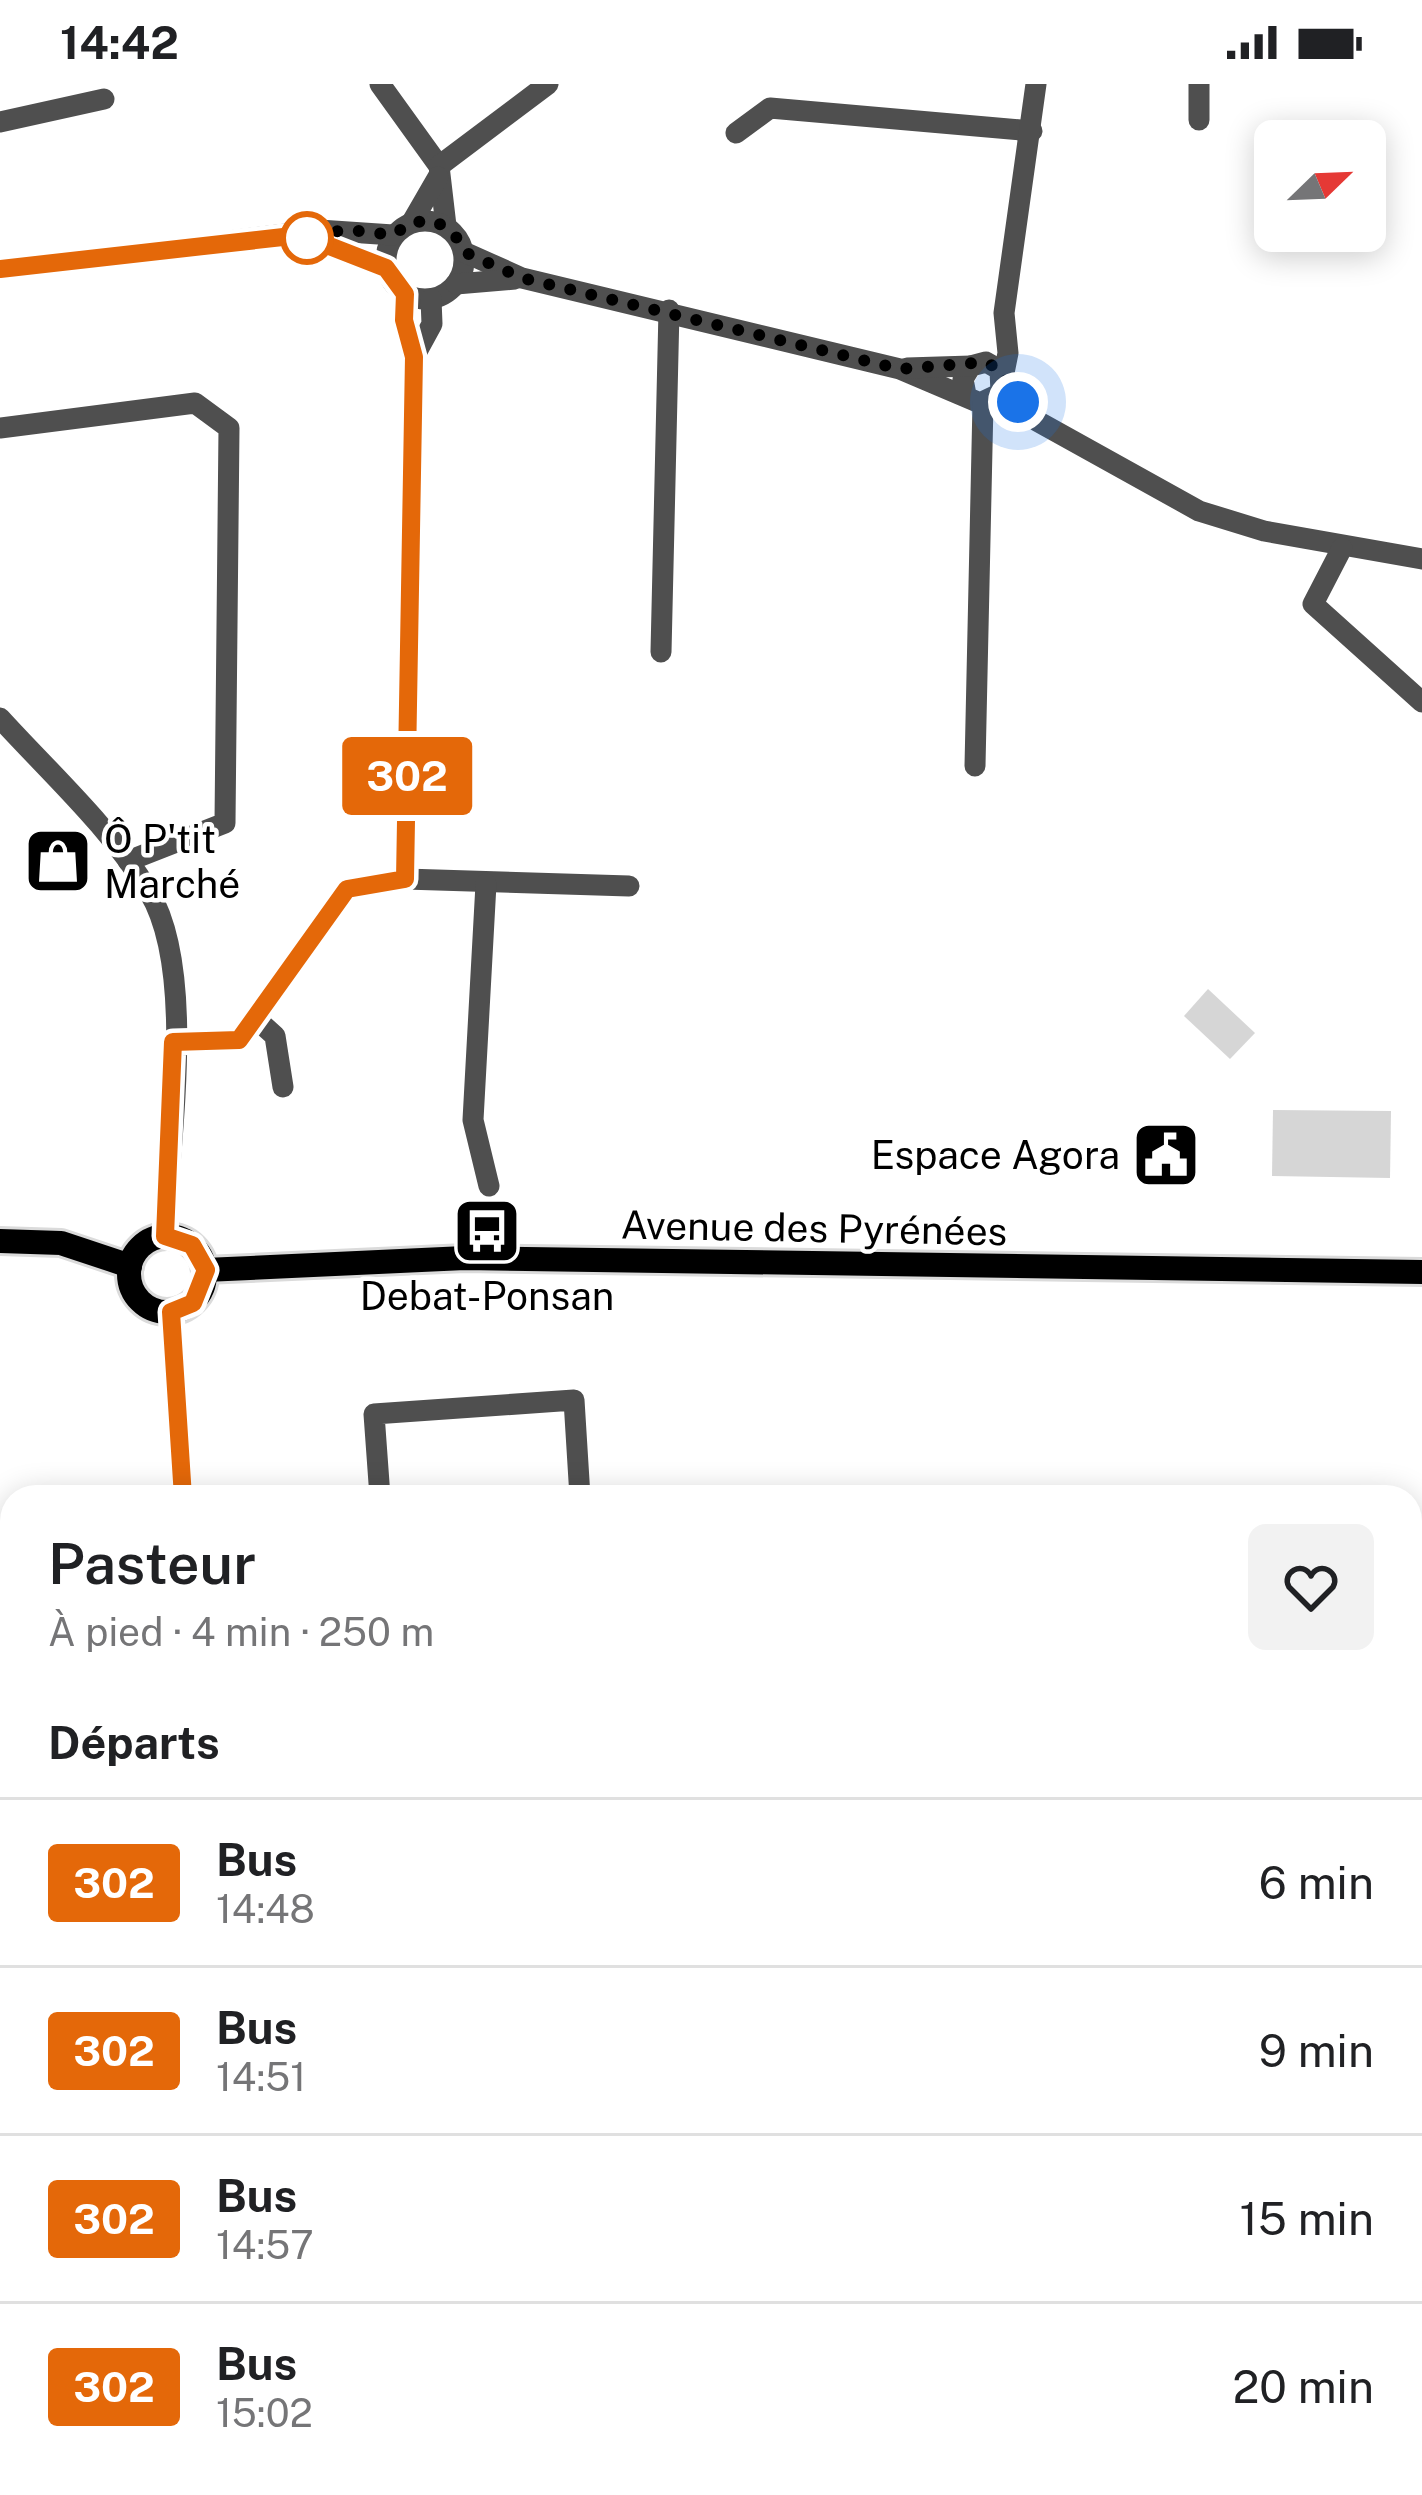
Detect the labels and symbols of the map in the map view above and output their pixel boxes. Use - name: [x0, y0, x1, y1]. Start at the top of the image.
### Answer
- north arrow: [1254, 120, 1386, 252]
- unlabelled marker: [282, 213, 332, 263]
- your location: [988, 372, 1048, 432]
- line badge: 302: [338, 737, 476, 815]
- place label: Ô P'tit Marché: [104, 816, 240, 907]
- shop icon: Ô P'tit Marché: [23, 826, 93, 896]
- public building icon: Espace Agora: [1131, 1120, 1201, 1190]
- place label: Espace Agora: [871, 1132, 1120, 1178]
- bus stop icon: Debat-Ponsan: [452, 1196, 522, 1266]
- street label: Avenue des Pyrénées: [620, 1202, 1008, 1254]
- place label: Debat-Ponsan: [360, 1273, 614, 1319]

